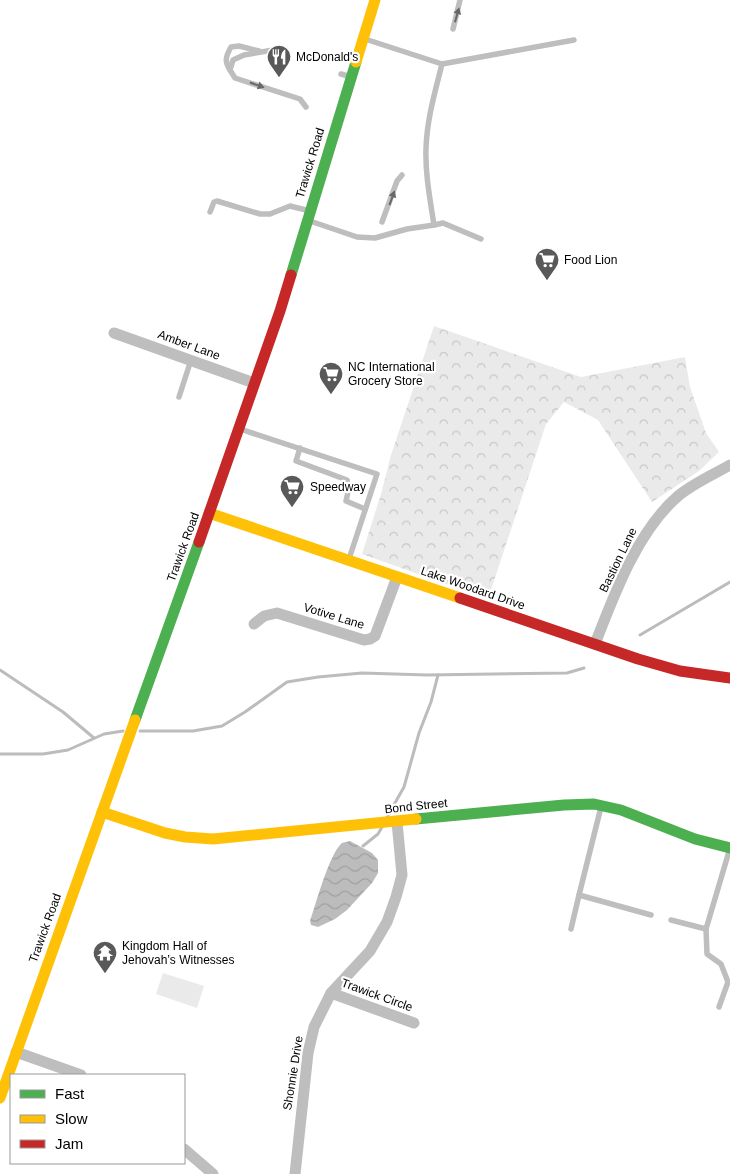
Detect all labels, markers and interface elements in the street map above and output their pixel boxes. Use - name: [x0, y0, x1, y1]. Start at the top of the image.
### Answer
- one-way arrow: [453, 7, 461, 22]
- restaurant icon: McDonald's: [266, 44, 292, 78]
- place label: McDonald's: [296, 50, 358, 64]
- one-way arrow: [250, 81, 265, 89]
- street label: Trawick Road: [293, 126, 327, 200]
- one-way arrow: [388, 190, 396, 205]
- supermarket icon: Food Lion: [534, 247, 560, 281]
- place label: Food Lion: [564, 253, 617, 267]
- street label: Amber Lane: [156, 327, 222, 363]
- place label: NC International Grocery Store: [348, 360, 435, 388]
- supermarket icon: NC International Grocery Store: [318, 361, 344, 395]
- supermarket icon: Speedway: [279, 474, 305, 508]
- place label: Speedway: [310, 480, 366, 494]
- street label: Trawick Road: [164, 510, 202, 584]
- street label: Bastion Lane: [596, 525, 640, 595]
- street label: Lake Woodard Drive: [419, 564, 527, 612]
- street label: Votive Lane: [302, 600, 366, 632]
- street label: Bond Street: [384, 796, 449, 816]
- street label: Trawick Road: [26, 891, 64, 965]
- place label: Kingdom Hall of Jehovah’s Witnesses: [122, 939, 235, 967]
- temple icon: Kingdom Hall of Jehovah’s Witnesses: [92, 940, 118, 974]
- street label: Trawick Circle: [339, 976, 415, 1014]
- street label: Shonnie Drive: [280, 1034, 306, 1111]
- legend: [10, 1074, 185, 1164]
- text: Fast: [55, 1085, 85, 1102]
- text: Slow: [55, 1110, 88, 1127]
- text: Jam: [55, 1135, 83, 1152]

